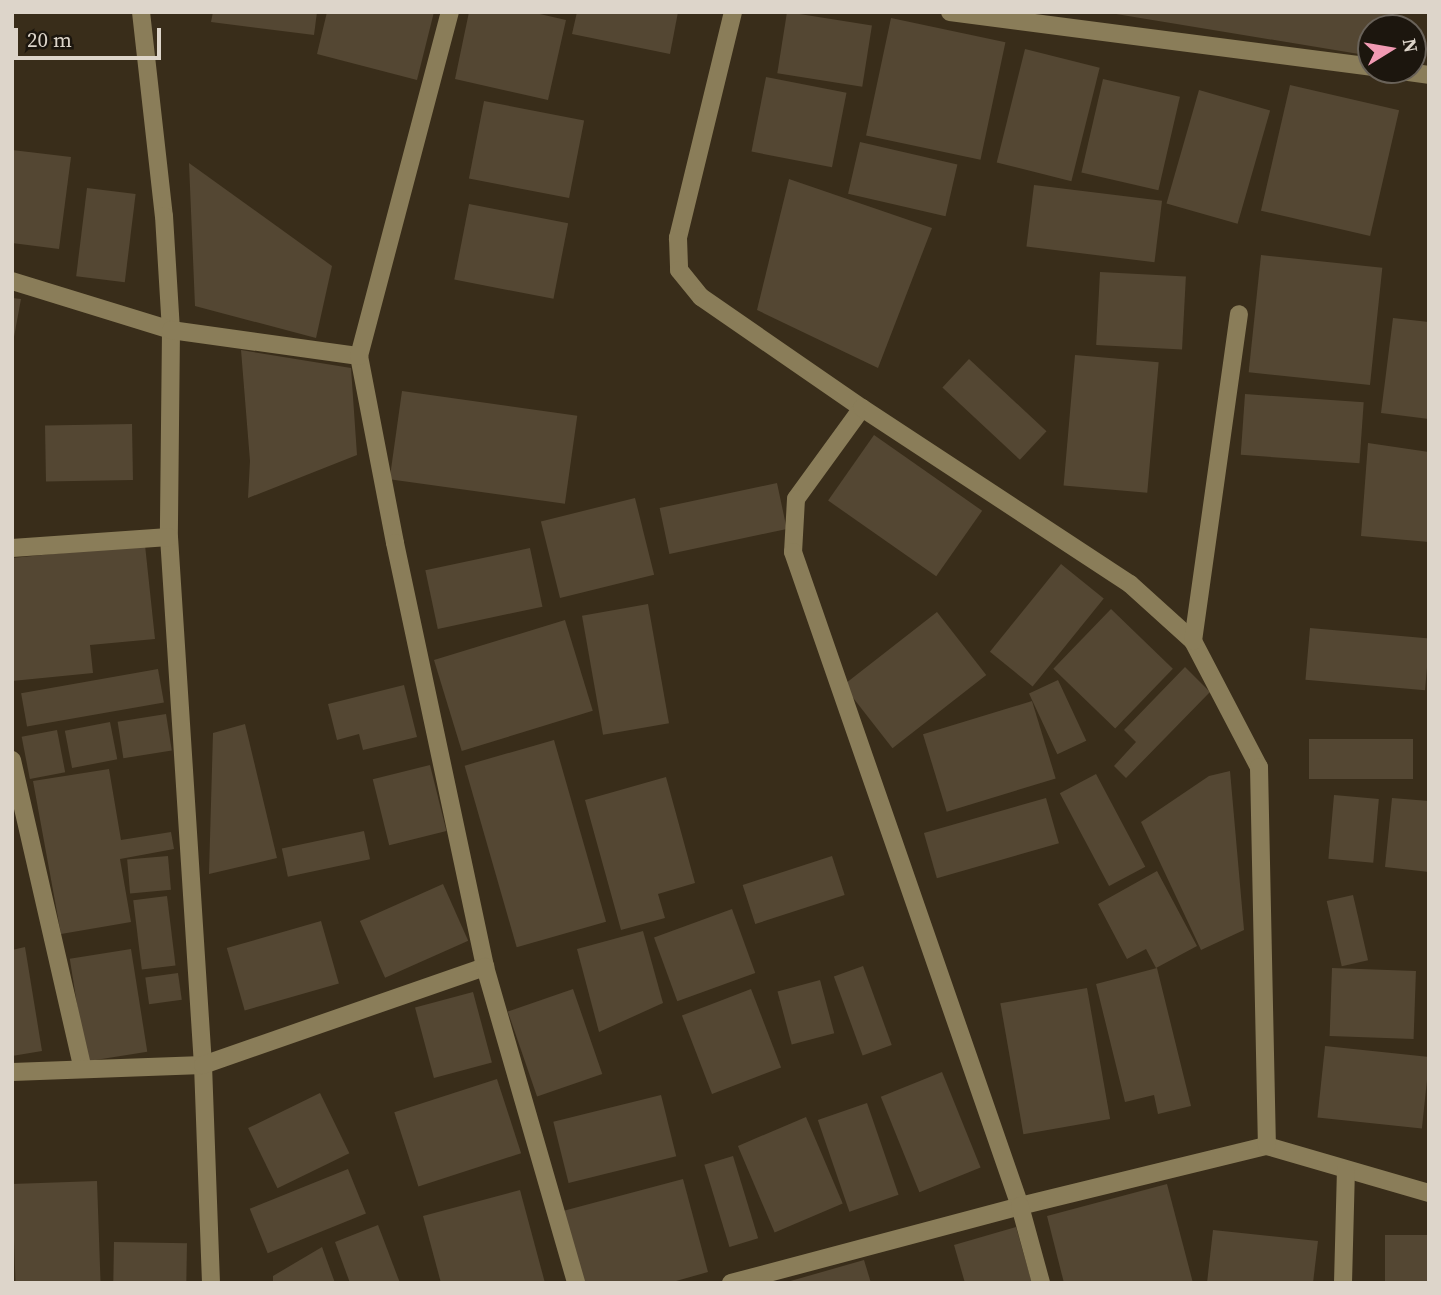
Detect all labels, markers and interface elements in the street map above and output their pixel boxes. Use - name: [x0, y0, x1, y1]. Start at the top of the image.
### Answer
- scale bar: [18, 14, 164, 58]
- north arrow: [1357, 14, 1427, 84]
- text: 20 m: [27, 25, 72, 54]
- text: N: [1397, 36, 1425, 55]

